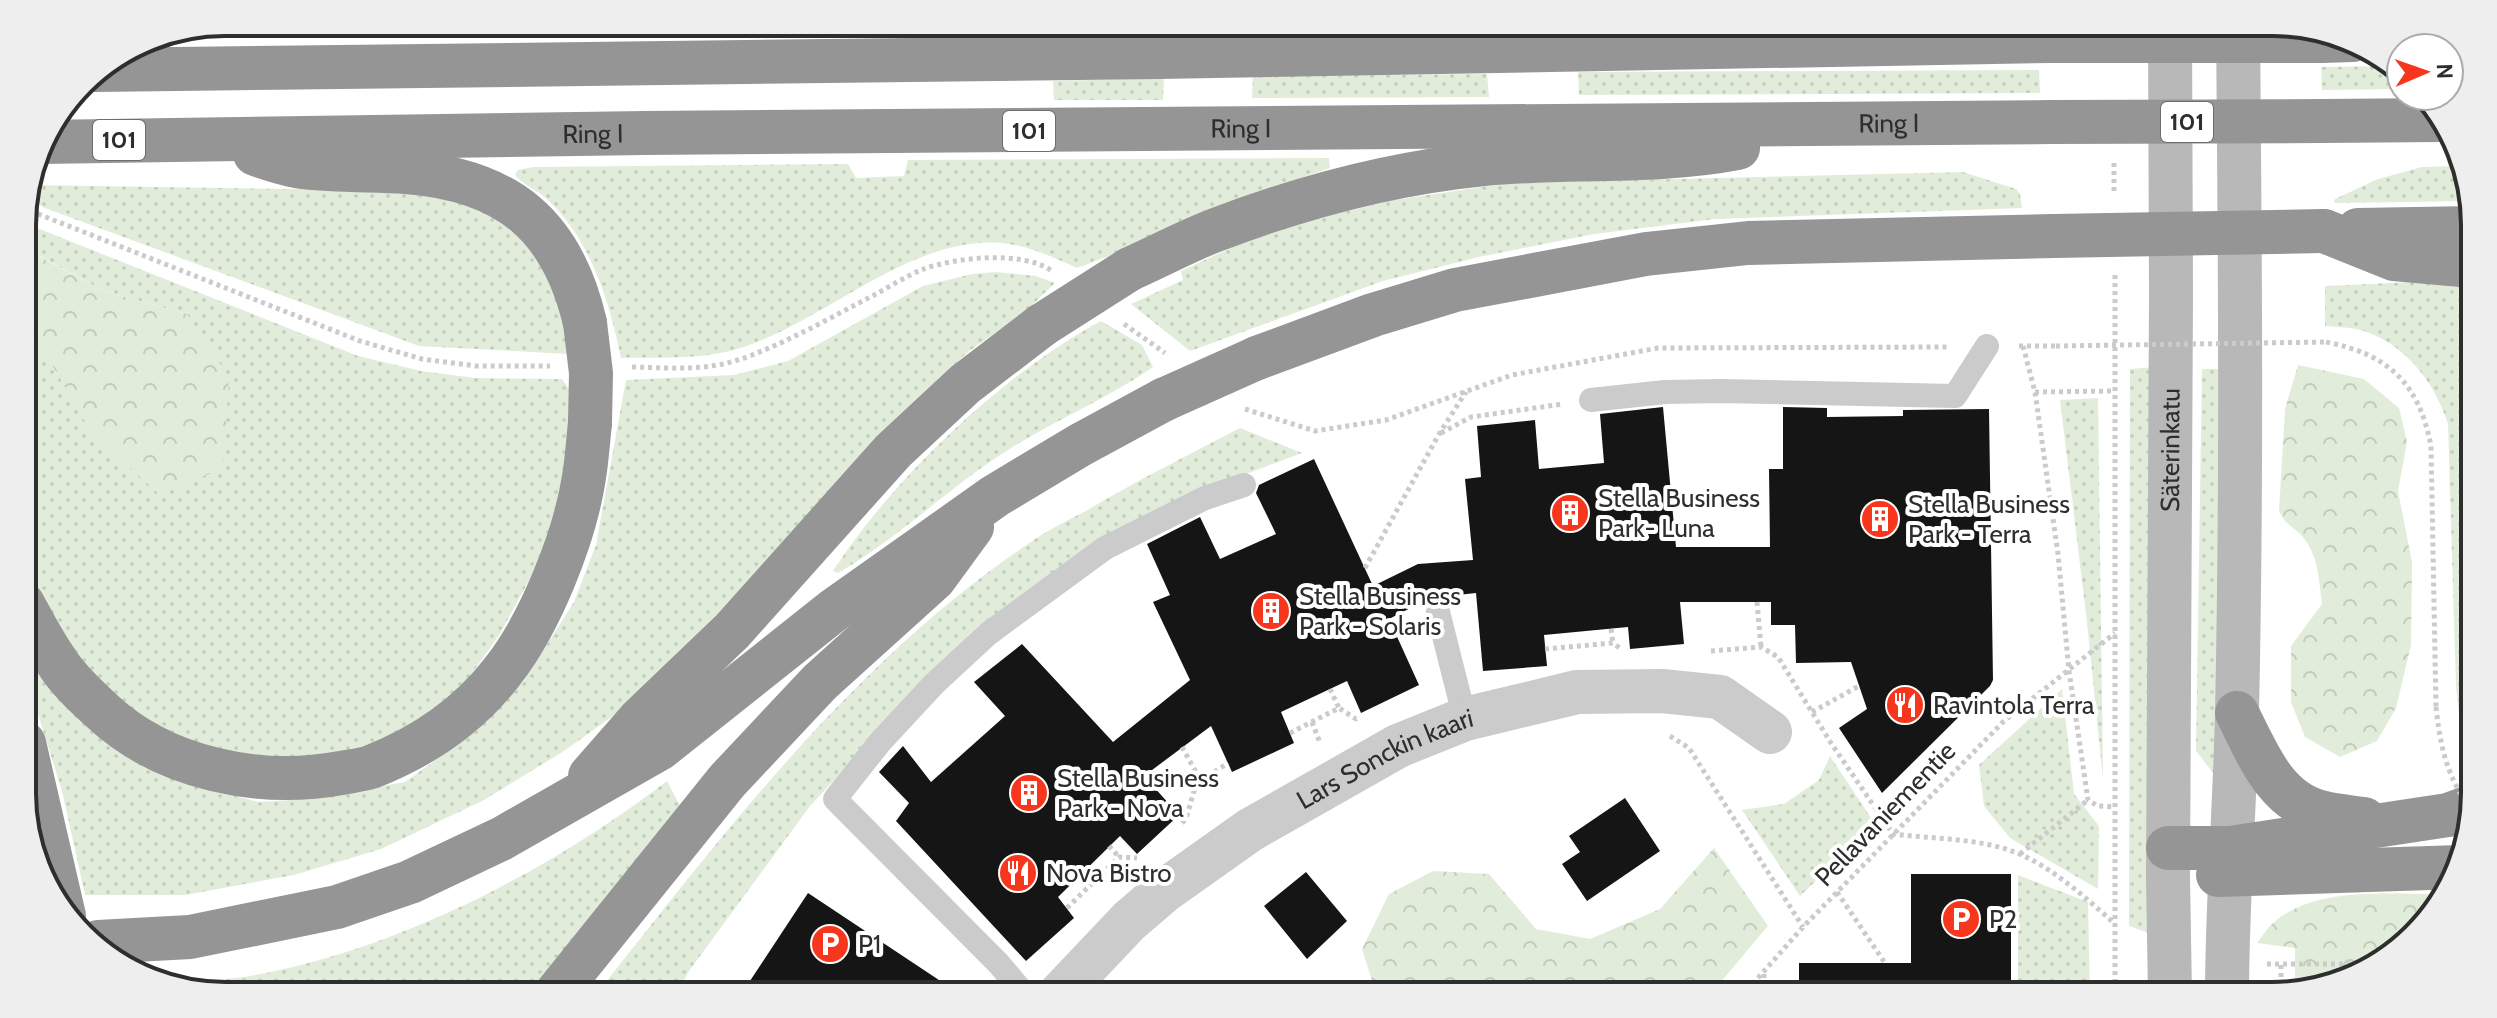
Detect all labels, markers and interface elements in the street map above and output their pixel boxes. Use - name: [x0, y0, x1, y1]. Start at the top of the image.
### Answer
- north arrow: [2385, 32, 2465, 112]
- text: N: [2431, 63, 2458, 80]
- road number: 101: [2161, 102, 2213, 142]
- street label: Ring I: [1858, 107, 1920, 140]
- road number: 101: [1003, 111, 1055, 151]
- street label: Ring I: [1210, 112, 1272, 145]
- street label: Ring I: [562, 117, 624, 150]
- road number: 101: [93, 120, 145, 160]
- street label: Säterinkatu: [2154, 388, 2187, 512]
- place label: Stella Business Park- Luna: [1598, 482, 1760, 544]
- place label: Stella Business Park - Terra: [1908, 488, 2070, 550]
- building icon: Stella Business Park- Luna: [1549, 492, 1591, 534]
- building icon: Stella Business Park - Terra: [1859, 498, 1901, 540]
- place label: Stella Business Park - Solaris: [1299, 580, 1461, 642]
- building icon: Stella Business Park - Solaris: [1250, 590, 1292, 632]
- restaurant icon: Ravintola Terra: [1884, 684, 1926, 726]
- place label: Ravintola Terra: [1933, 689, 2095, 721]
- street label: Lars Sonckin kaari: [1291, 702, 1476, 816]
- street label: Pellavaniementie: [1808, 735, 1962, 893]
- place label: Stella Business Park - Nova: [1057, 762, 1219, 824]
- building icon: Stella Business Park - Nova: [1008, 772, 1050, 814]
- restaurant icon: Nova Bistro: [997, 852, 1039, 894]
- place label: Nova Bistro: [1046, 857, 1172, 889]
- parking icon: P2: [1940, 898, 1982, 940]
- place label: P2: [1989, 903, 2018, 935]
- parking icon: P1: [809, 923, 851, 965]
- place label: P1: [858, 928, 881, 960]

